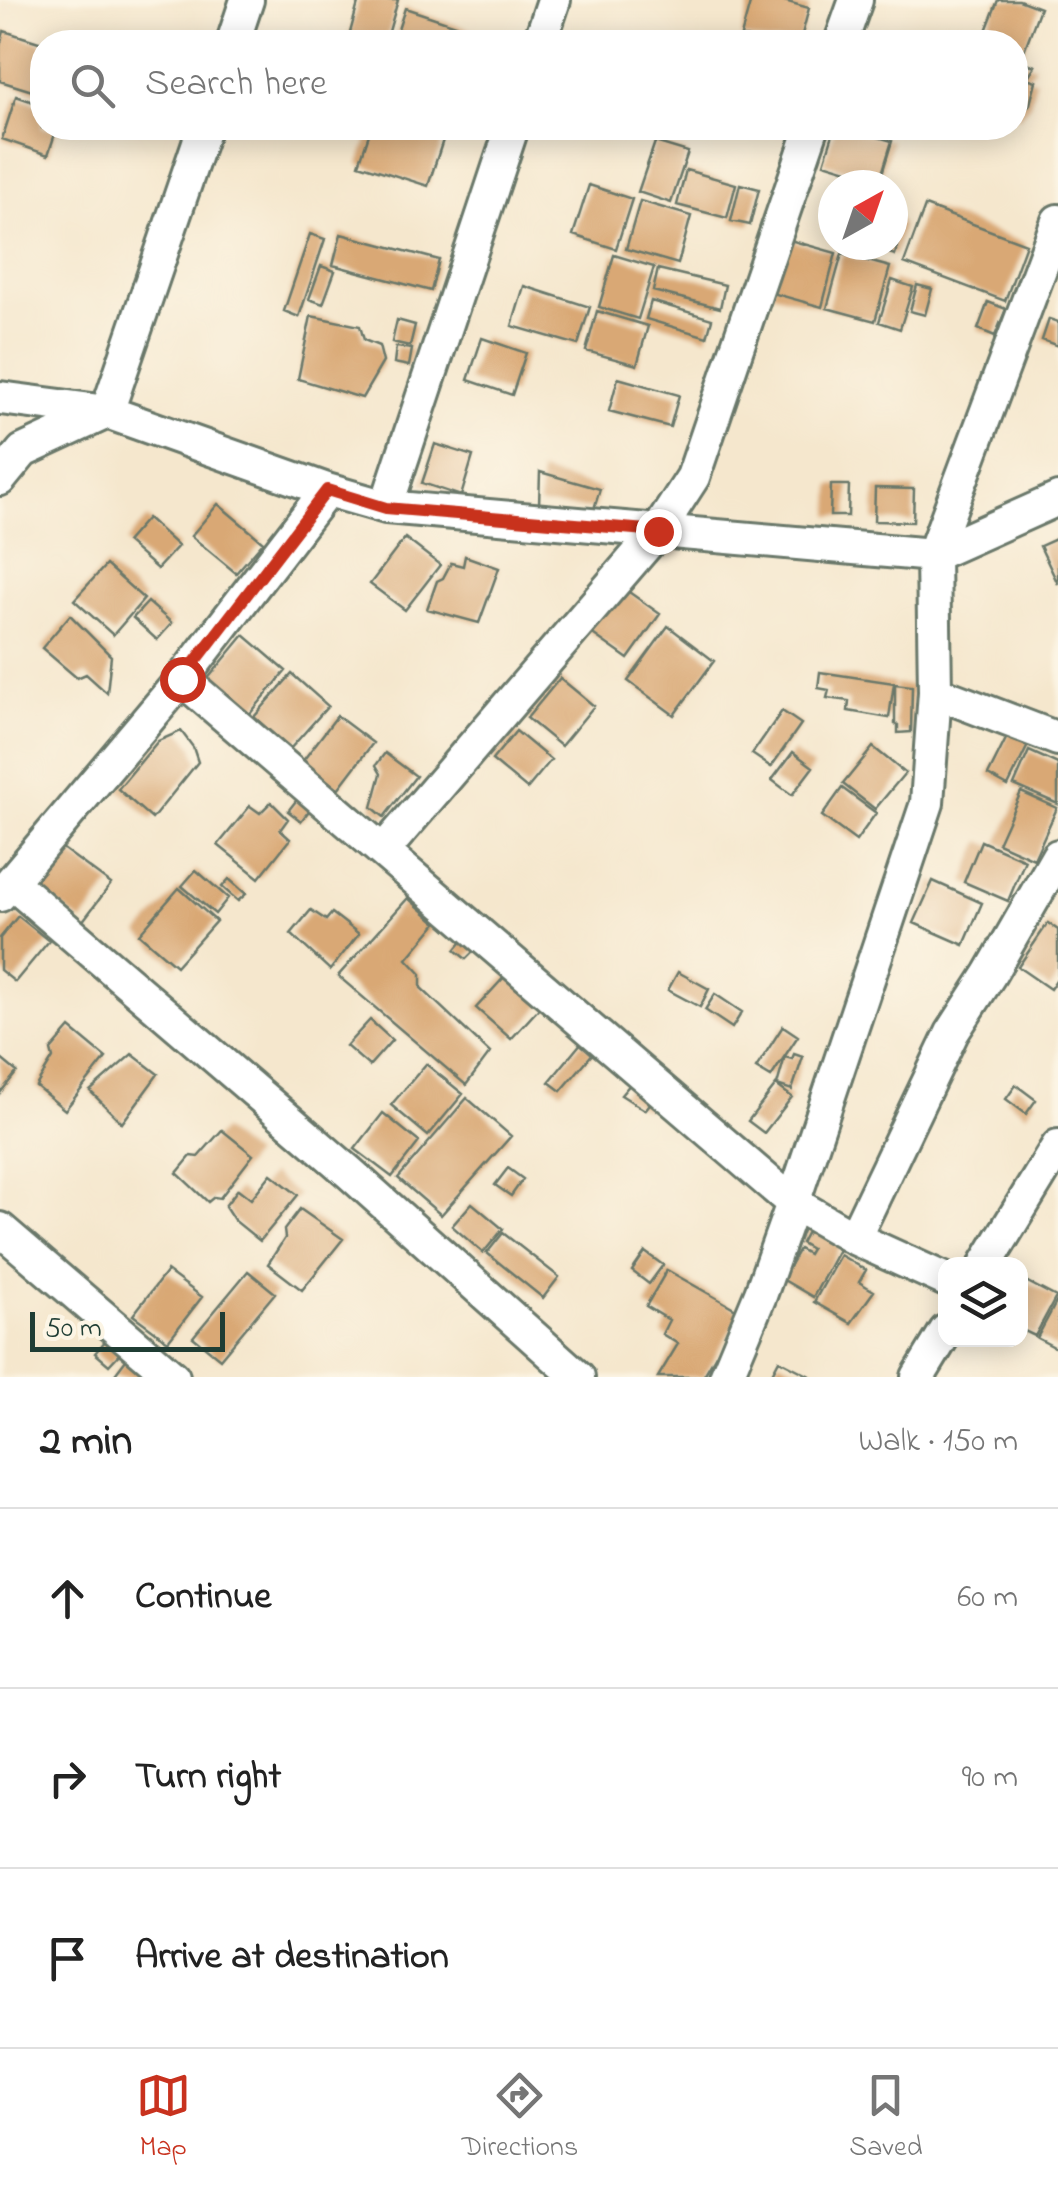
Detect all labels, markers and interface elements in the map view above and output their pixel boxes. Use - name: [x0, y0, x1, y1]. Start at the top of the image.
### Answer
- search box: [30, 30, 1028, 140]
- text: Search here: [145, 57, 327, 113]
- icon: search: [65, 58, 120, 113]
- north arrow: [818, 170, 908, 260]
- route end: [636, 509, 682, 555]
- route start: [160, 657, 206, 703]
- map controls: [938, 1257, 1028, 1347]
- button: layers: [938, 1257, 1028, 1347]
- scale bar: [30, 1307, 225, 1352]
- text: 50 m: [45, 1309, 102, 1350]
- text: 2 min: [40, 1412, 132, 1473]
- text: Walk · 150 m: [859, 1419, 1018, 1466]
- text: Continue: [135, 1570, 271, 1626]
- icon: ahead: [40, 1571, 95, 1626]
- text: 60 m: [957, 1575, 1018, 1622]
- text: Turn right: [135, 1750, 281, 1806]
- icon: right: [40, 1751, 95, 1806]
- text: 90 m: [962, 1755, 1018, 1802]
- text: Arrive at destination: [135, 1930, 449, 1986]
- icon: arrive: [40, 1931, 95, 1986]
- tab: Map: [136, 2068, 191, 2169]
- tab: Directions: [462, 2068, 578, 2169]
- tab: Saved: [849, 2068, 922, 2169]

